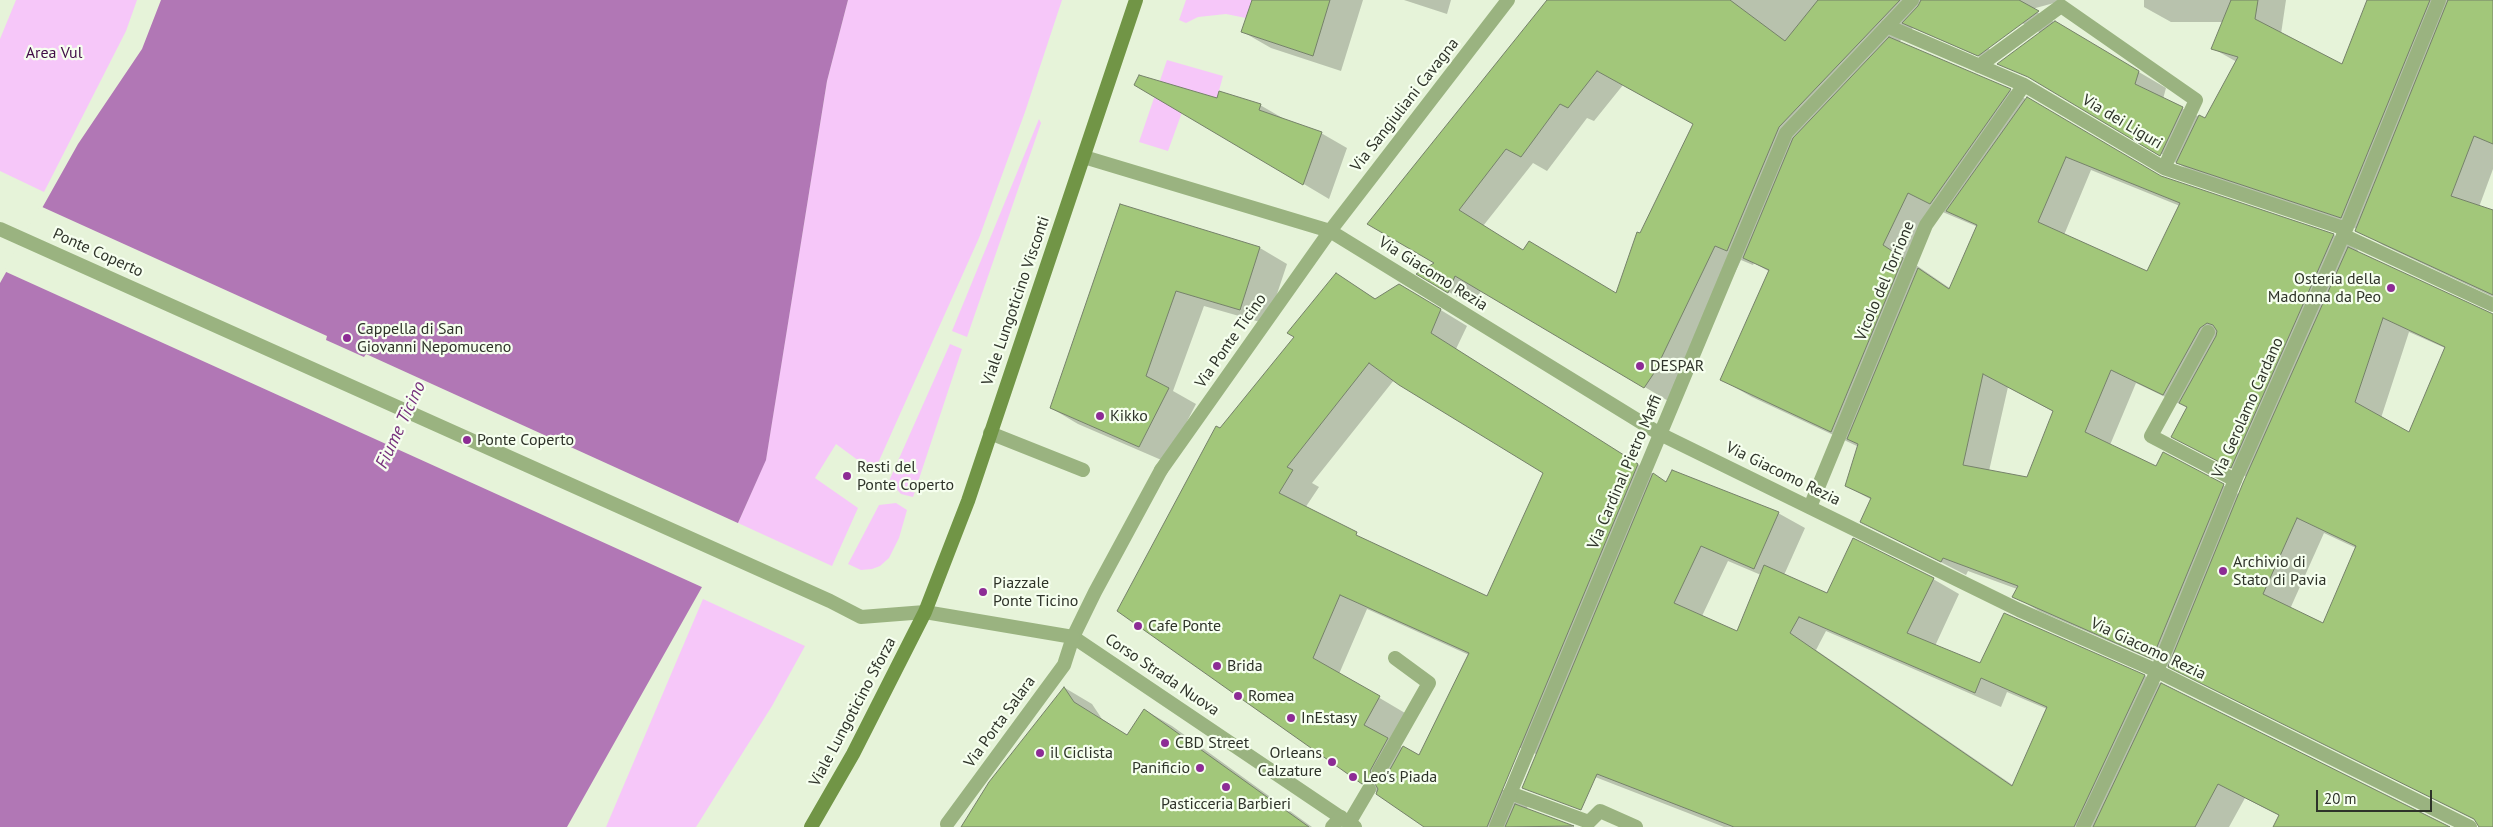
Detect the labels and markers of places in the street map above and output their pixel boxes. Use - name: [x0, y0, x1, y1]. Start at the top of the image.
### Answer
- place label: Osteria della Madonna da Peo: [2268, 269, 2381, 307]
- marker: Osteria della Madonna da Peo: [2385, 282, 2397, 294]
- place label: Cappella di San Giovanni Nepomuceno: [357, 319, 511, 357]
- marker: Cappella di San Giovanni Nepomuceno: [341, 332, 353, 344]
- place label: DESPAR: [1650, 356, 1704, 376]
- marker: DESPAR: [1634, 360, 1646, 372]
- place label: Kikko: [1110, 406, 1148, 426]
- marker: Kikko: [1094, 410, 1106, 422]
- place label: Ponte Coperto: [477, 430, 574, 450]
- marker: Ponte Coperto: [461, 434, 473, 446]
- place label: Resti del Ponte Coperto: [857, 457, 954, 495]
- marker: Resti del Ponte Coperto: [841, 470, 853, 482]
- place label: Archivio di Stato di Pavia: [2233, 552, 2326, 590]
- marker: Archivio di Stato di Pavia: [2217, 565, 2229, 577]
- place label: Piazzale Ponte Ticino: [993, 573, 1078, 611]
- marker: Piazzale Ponte Ticino: [977, 586, 989, 598]
- place label: Cafe Ponte: [1148, 616, 1221, 636]
- marker: Cafe Ponte: [1132, 620, 1144, 632]
- place label: Brida: [1227, 656, 1263, 676]
- marker: Brida: [1211, 660, 1223, 672]
- place label: Romea: [1248, 686, 1294, 706]
- marker: Romea: [1232, 690, 1244, 702]
- place label: InEstasy: [1301, 708, 1357, 728]
- marker: InEstasy: [1285, 712, 1297, 724]
- place label: CBD Street: [1175, 733, 1249, 753]
- marker: CBD Street: [1159, 737, 1171, 749]
- place label: il Ciclista: [1050, 743, 1113, 763]
- place label: Orleans Calzature: [1258, 743, 1322, 781]
- marker: il Ciclista: [1034, 747, 1046, 759]
- marker: Orleans Calzature: [1326, 756, 1338, 768]
- place label: Panificio: [1132, 758, 1190, 778]
- marker: Panificio: [1194, 762, 1206, 774]
- place label: Leo's Piada: [1363, 767, 1437, 787]
- marker: Leo's Piada: [1347, 771, 1359, 783]
- marker: Pasticceria Barbieri: [1220, 781, 1232, 793]
- place label: Pasticceria Barbieri: [1161, 794, 1291, 814]

